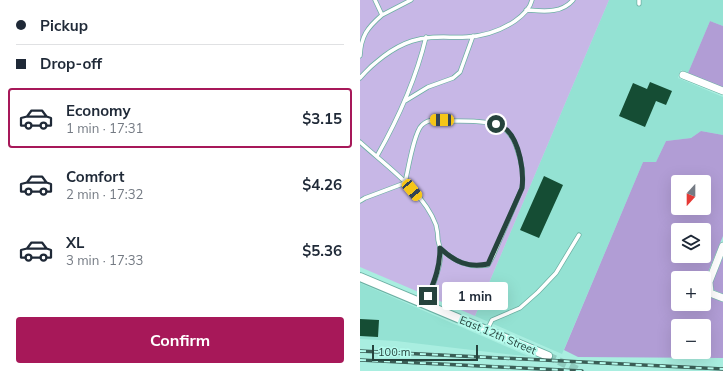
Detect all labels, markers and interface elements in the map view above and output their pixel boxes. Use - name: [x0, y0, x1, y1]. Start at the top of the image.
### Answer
- text: Pickup: [40, 16, 88, 35]
- text: Drop-off: [40, 54, 102, 73]
- icon: car: [18, 100, 54, 136]
- text: Economy: [66, 101, 131, 120]
- text: $3.15: [302, 109, 342, 128]
- car: [430, 114, 454, 126]
- route start: [487, 115, 505, 133]
- text: 1 min · 17:31: [66, 120, 143, 136]
- icon: car: [18, 166, 54, 202]
- text: Comfort: [66, 167, 124, 186]
- text: $4.26: [302, 175, 342, 194]
- north arrow: [671, 175, 711, 215]
- map controls: [671, 175, 711, 359]
- car: [400, 177, 424, 203]
- text: 2 min · 17:32: [66, 186, 143, 202]
- button: layers: [671, 223, 711, 263]
- icon: car: [18, 232, 54, 268]
- text: XL: [66, 233, 84, 252]
- text: $5.36: [302, 241, 342, 260]
- text: 3 min · 17:33: [66, 252, 143, 268]
- button: +: [671, 271, 711, 311]
- callout: 1 min: [442, 282, 508, 310]
- route end: [419, 287, 437, 305]
- text: 1 min: [458, 288, 492, 304]
- street label: East 12th Street: [458, 313, 539, 357]
- button: Confirm: [16, 317, 344, 363]
- button: −: [671, 319, 711, 359]
- scale bar: [372, 343, 478, 362]
- text: 100 m: [378, 345, 410, 359]

